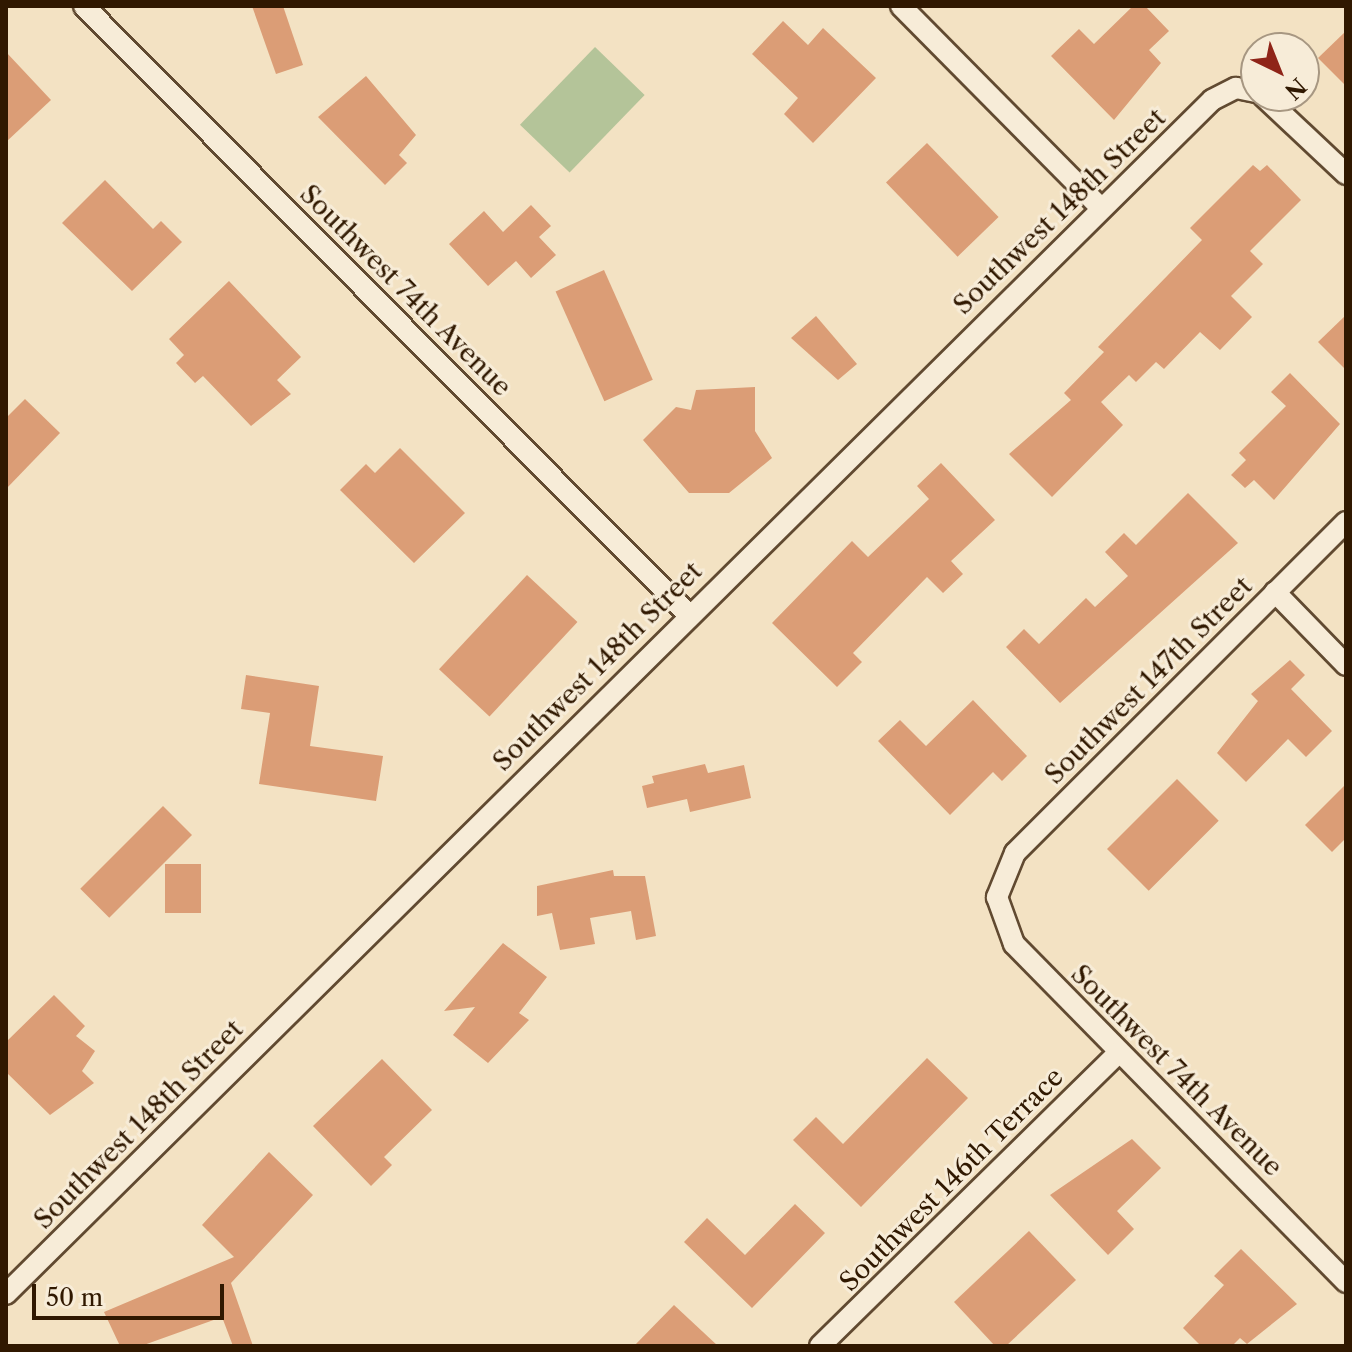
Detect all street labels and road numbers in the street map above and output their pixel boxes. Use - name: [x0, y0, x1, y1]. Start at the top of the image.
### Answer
- street label: Southwest 148th Street: [948, 103, 1172, 321]
- street label: Southwest 74th Avenue: [293, 179, 517, 403]
- street label: Southwest 148th Street: [487, 556, 709, 778]
- street label: Southwest 147th Street: [1039, 571, 1259, 791]
- street label: Southwest 74th Avenue: [1064, 959, 1288, 1183]
- street label: Southwest 148th Street: [28, 1014, 250, 1236]
- street label: Southwest 146th Terrace: [834, 1062, 1070, 1298]

